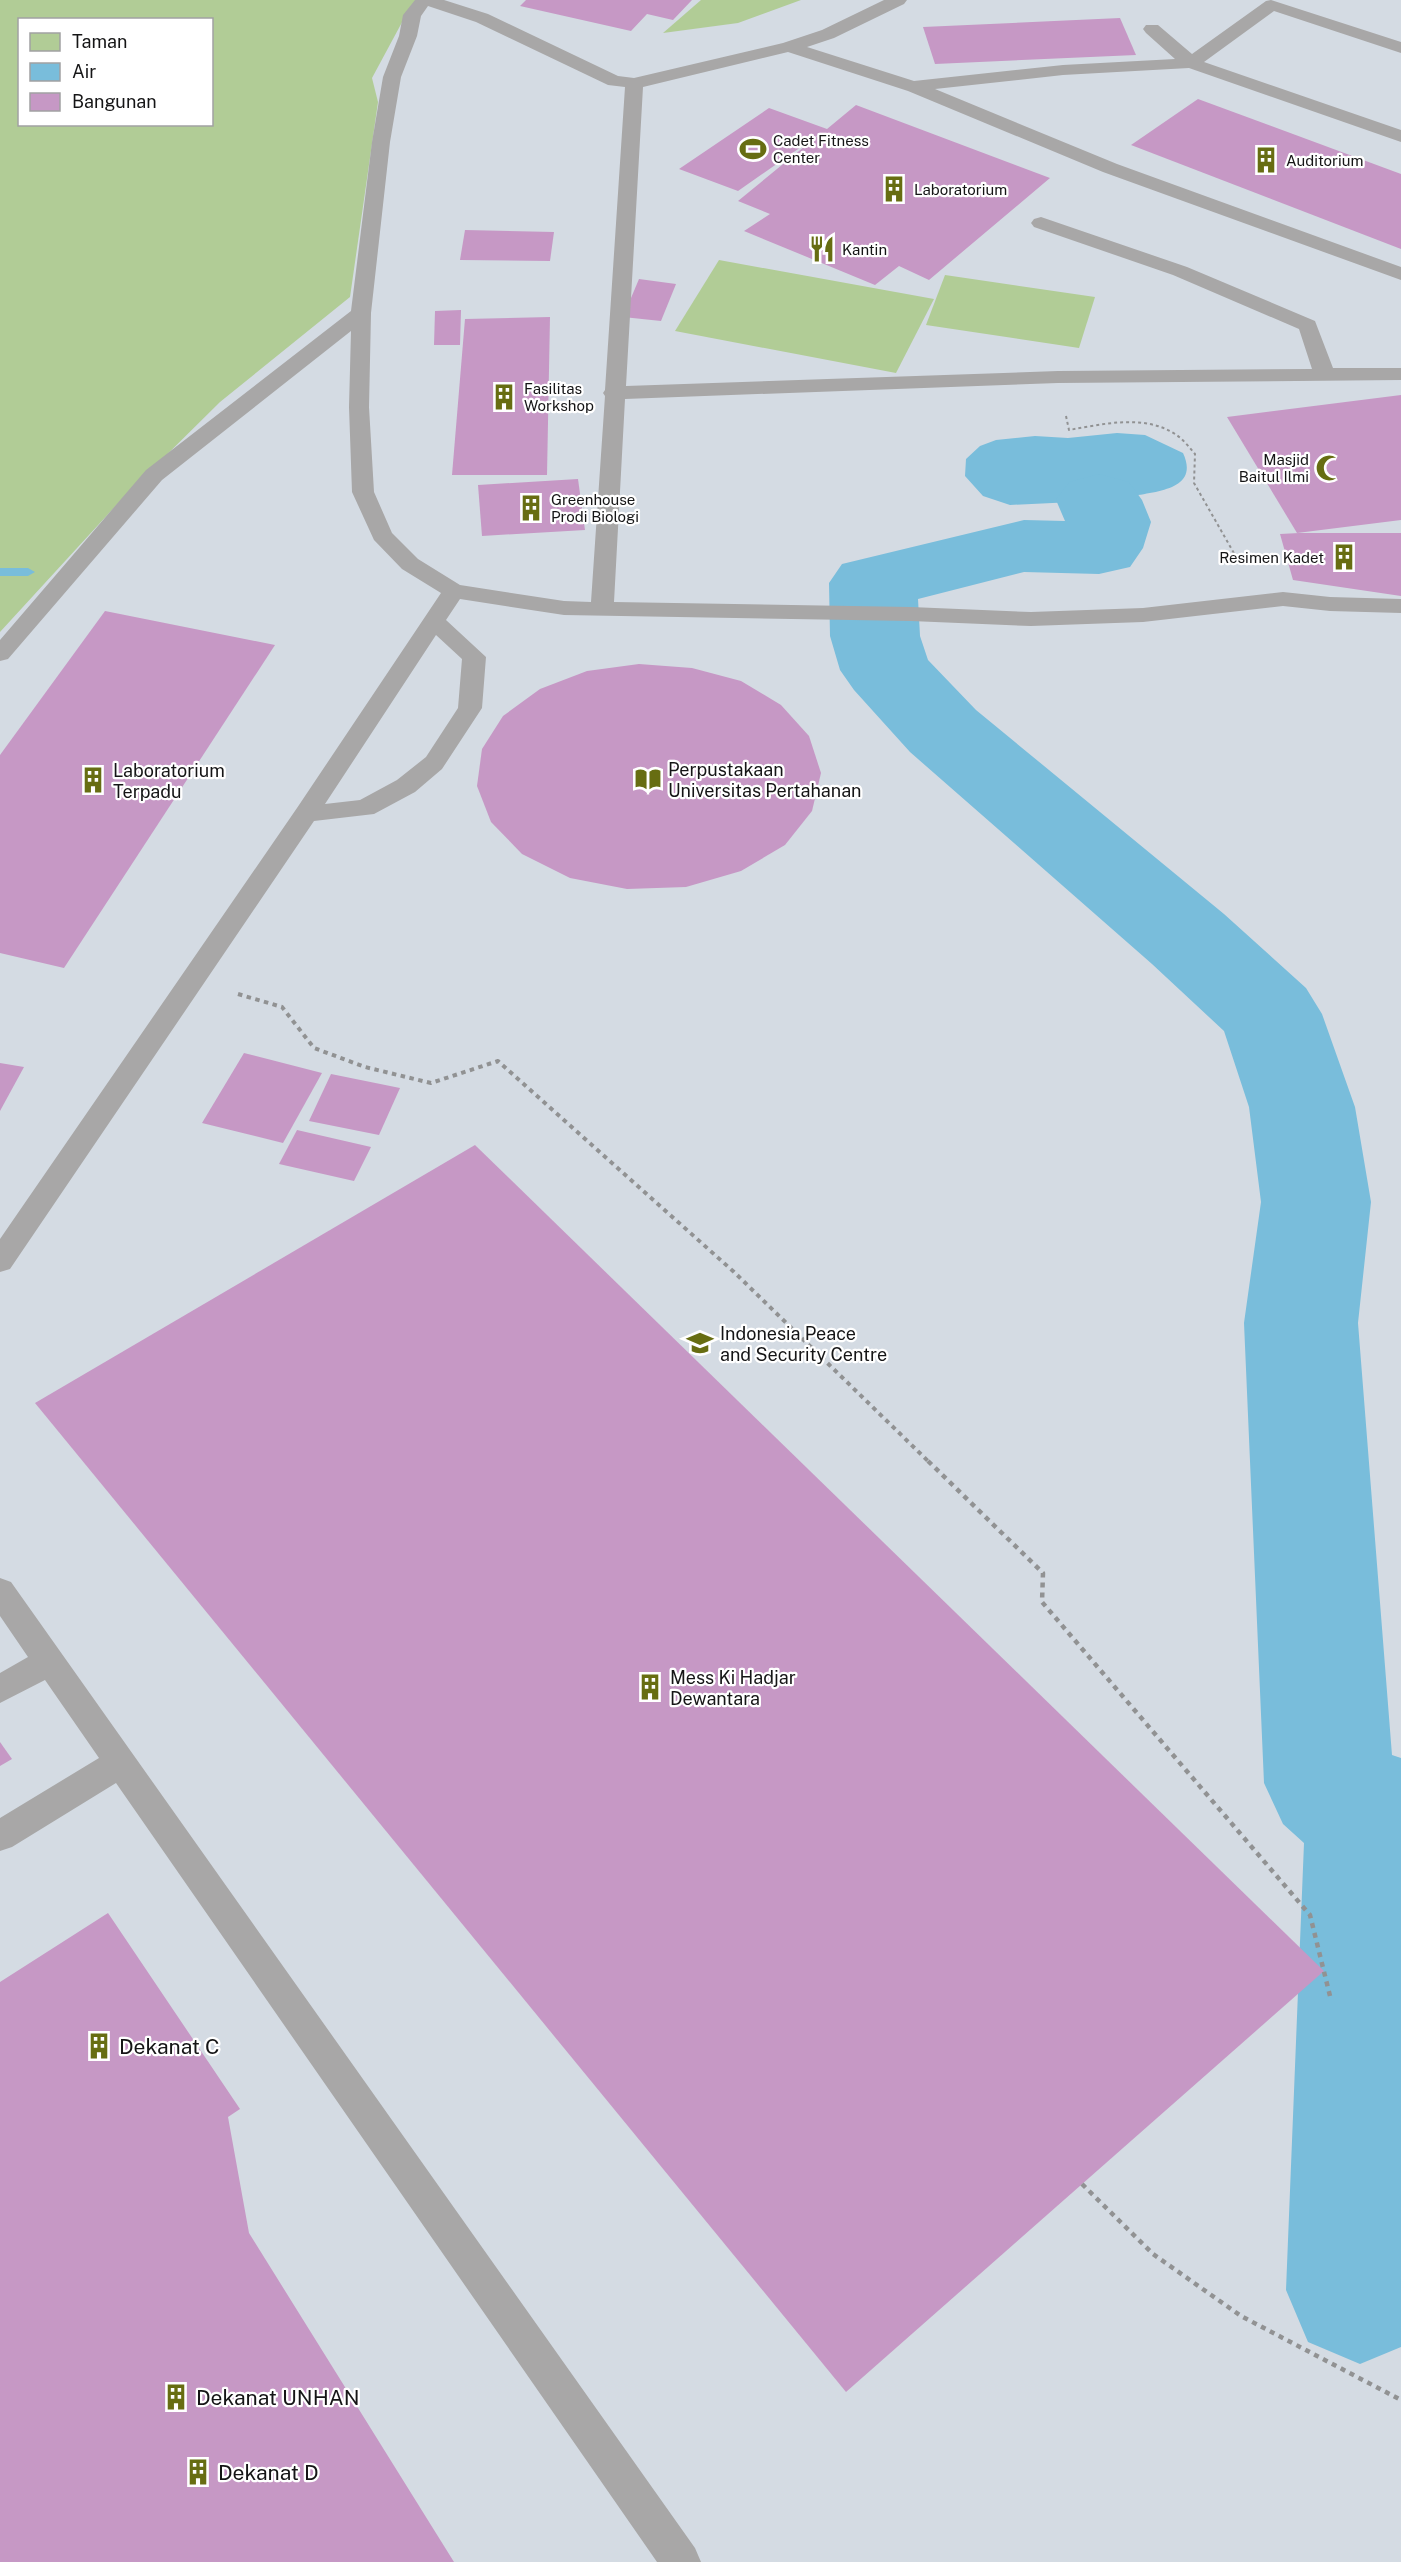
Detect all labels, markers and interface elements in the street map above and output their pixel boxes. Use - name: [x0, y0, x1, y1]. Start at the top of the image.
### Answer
- legend: [18, 18, 213, 126]
- text: Taman: [72, 31, 127, 52]
- text: Air: [72, 61, 96, 82]
- text: Bangunan: [72, 91, 157, 112]
- place label: Cadet Fitness Center: [773, 132, 869, 166]
- sports icon: Cadet Fitness Center: [738, 134, 768, 164]
- building icon: Auditorium: [1251, 145, 1281, 175]
- place label: Auditorium: [1286, 152, 1363, 169]
- building icon: Laboratorium: [879, 174, 909, 204]
- place label: Laboratorium: [914, 181, 1007, 198]
- restaurant icon: Kantin: [807, 234, 837, 264]
- place label: Kantin: [842, 241, 887, 258]
- place label: Fasilitas Workshop: [524, 380, 594, 414]
- building icon: Fasilitas Workshop: [489, 382, 519, 412]
- place label: Masjid Baitul Ilmi: [1239, 451, 1309, 485]
- mosque icon: Masjid Baitul Ilmi: [1314, 453, 1344, 483]
- place label: Greenhouse Prodi Biologi: [551, 491, 639, 525]
- building icon: Greenhouse Prodi Biologi: [516, 493, 546, 523]
- building icon: Resimen Kadet: [1329, 542, 1359, 572]
- place label: Resimen Kadet: [1219, 549, 1324, 566]
- place label: Perpustakaan Universitas Pertahanan: [668, 759, 861, 801]
- place label: Laboratorium Terpadu: [113, 760, 225, 802]
- library icon: Perpustakaan Universitas Pertahanan: [633, 764, 663, 794]
- building icon: Laboratorium Terpadu: [78, 765, 108, 795]
- place label: Indonesia Peace and Security Centre: [720, 1323, 887, 1365]
- school or university icon: Indonesia Peace and Security Centre: [685, 1328, 715, 1358]
- place label: Mess Ki Hadjar Dewantara: [670, 1667, 796, 1709]
- building icon: Mess Ki Hadjar Dewantara: [635, 1672, 665, 1702]
- building icon: Dekanat C: [84, 2031, 114, 2061]
- place label: Dekanat C: [119, 2034, 220, 2059]
- building icon: Dekanat UNHAN: [161, 2382, 191, 2412]
- place label: Dekanat UNHAN: [196, 2385, 359, 2410]
- building icon: Dekanat D: [183, 2457, 213, 2487]
- place label: Dekanat D: [218, 2460, 319, 2485]

